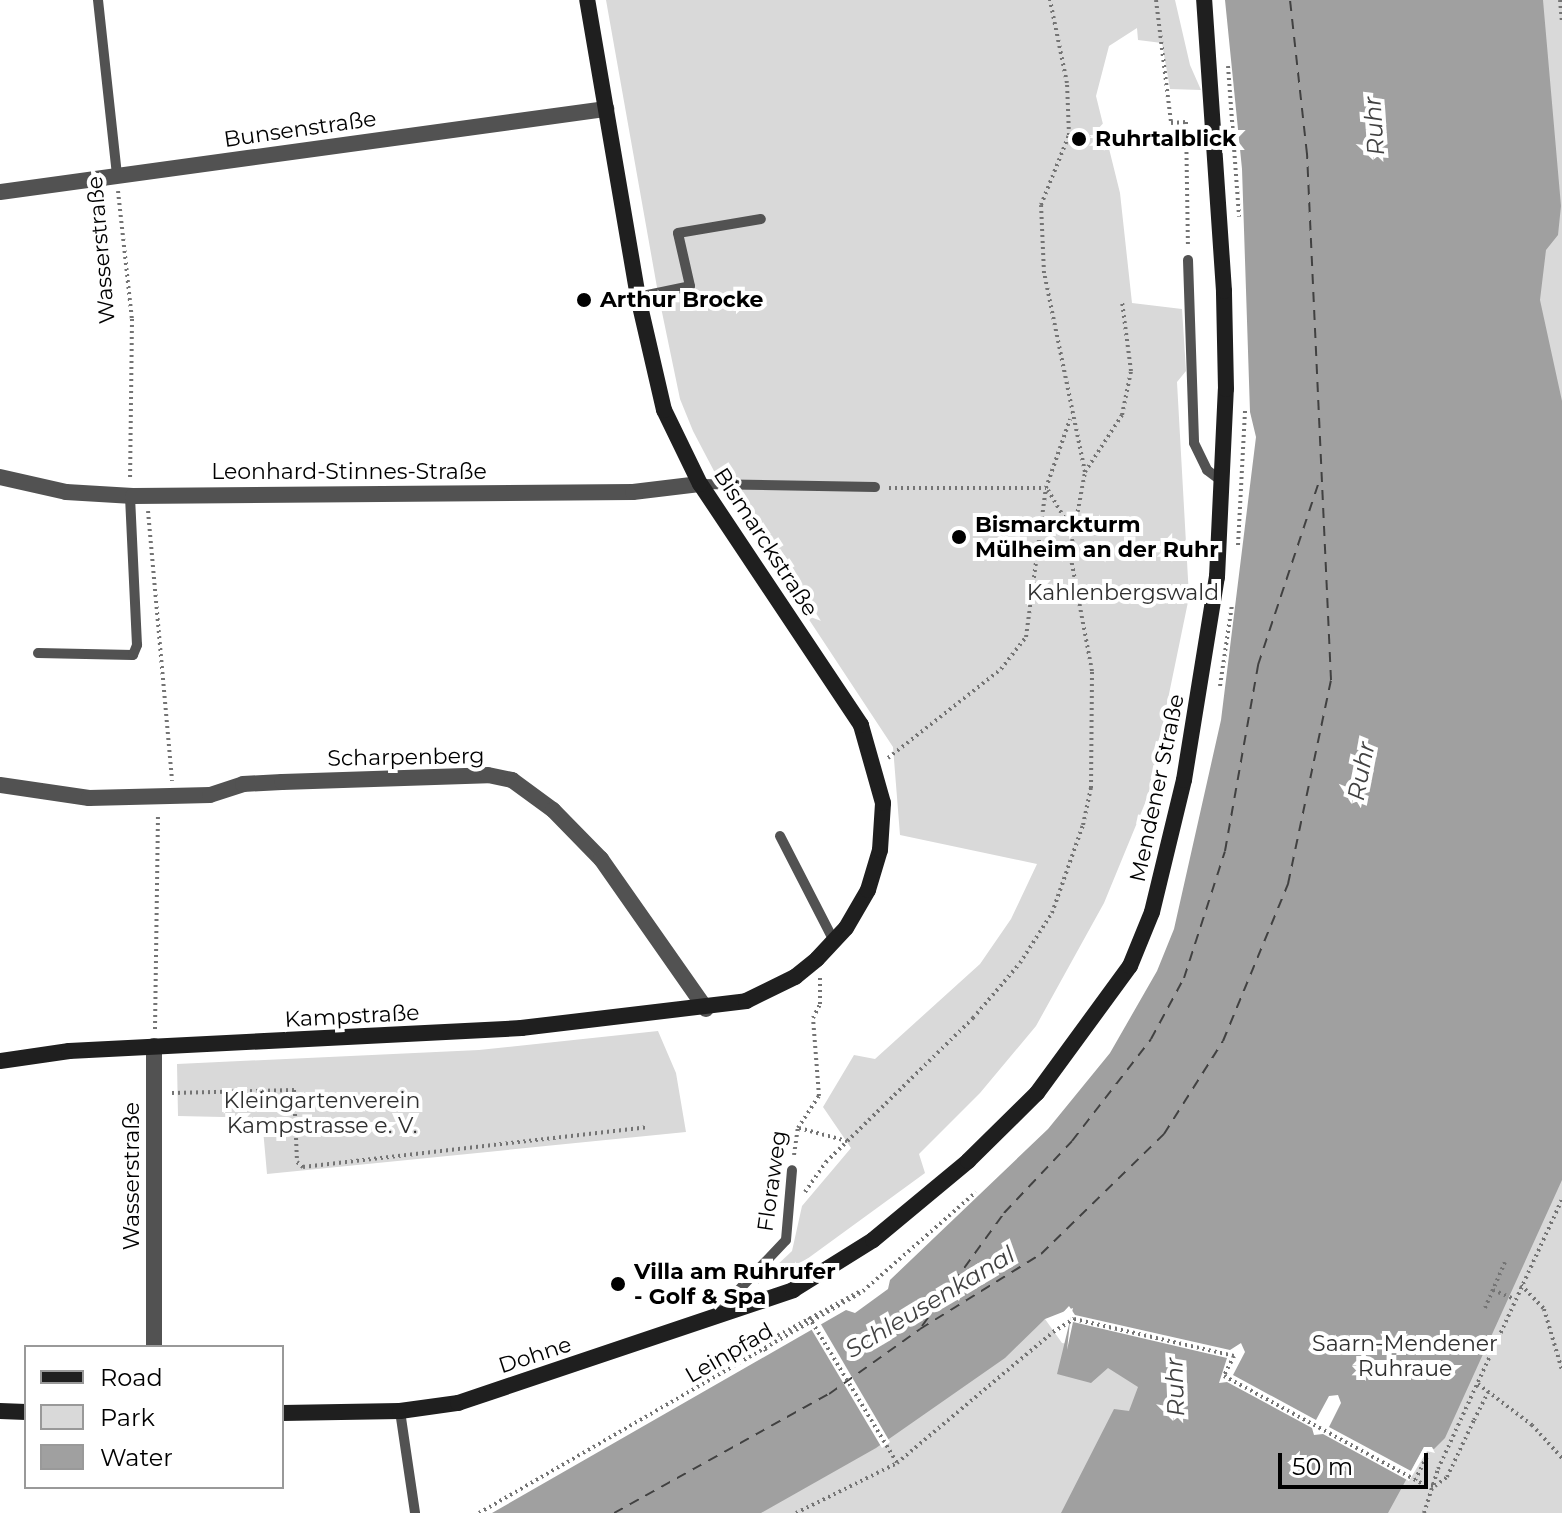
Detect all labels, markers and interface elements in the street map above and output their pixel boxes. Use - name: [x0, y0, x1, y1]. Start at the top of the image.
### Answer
- water label: Ruhr: [1358, 95, 1390, 157]
- street label: Bunsenstraße: [222, 105, 378, 153]
- place label: Ruhrtalblick: [1095, 126, 1236, 152]
- marker: Ruhrtalblick: [1070, 130, 1088, 148]
- street label: Wasserstraße: [81, 175, 121, 325]
- place label: Arthur Brocke: [600, 287, 763, 313]
- marker: Arthur Brocke: [575, 291, 593, 309]
- street label: Leonhard-Stinnes-Straße: [211, 459, 487, 485]
- street label: Bismarckstraße: [708, 463, 824, 621]
- place label: Bismarckturm Mülheim an der Ruhr: [975, 511, 1219, 562]
- marker: Bismarckturm Mülheim an der Ruhr: [950, 528, 968, 546]
- park label: Kahlenbergswald: [1027, 580, 1219, 606]
- street label: Mendener Straße: [1124, 692, 1190, 884]
- water label: Ruhr: [1341, 739, 1381, 803]
- street label: Scharpenberg: [327, 742, 485, 772]
- street label: Kampstraße: [284, 999, 420, 1033]
- park label: Kleingartenverein Kampstrasse e. V.: [224, 1087, 420, 1138]
- street label: Wasserstraße: [119, 1102, 145, 1250]
- street label: Floraweg: [752, 1129, 792, 1233]
- water label: Schleusenkanal: [840, 1240, 1020, 1364]
- place label: Villa am Ruhrufer - Golf & Spa: [634, 1258, 836, 1310]
- marker: Villa am Ruhrufer - Golf & Spa: [609, 1275, 627, 1293]
- street label: Leinpfad: [680, 1317, 778, 1389]
- park label: Saarn-Mendener Ruhraue: [1312, 1330, 1498, 1382]
- street label: Dohne: [495, 1331, 575, 1379]
- legend: [24, 1345, 284, 1489]
- water label: Ruhr: [1160, 1357, 1190, 1417]
- text: Road: [100, 1363, 163, 1392]
- text: Park: [100, 1403, 155, 1432]
- scale bar: [1282, 1437, 1432, 1487]
- text: Water: [100, 1443, 173, 1472]
- text: 50 m: [1292, 1452, 1353, 1481]

